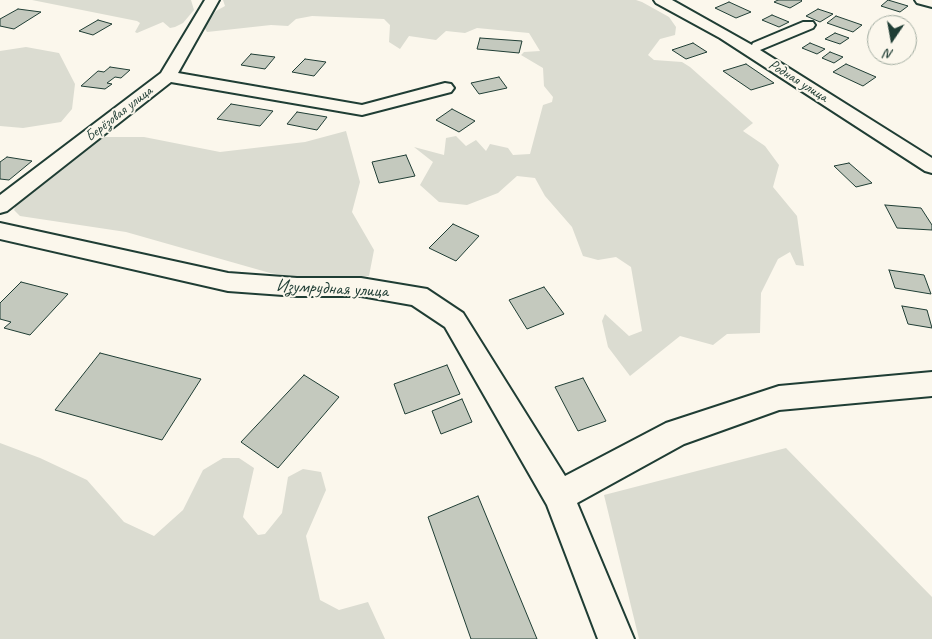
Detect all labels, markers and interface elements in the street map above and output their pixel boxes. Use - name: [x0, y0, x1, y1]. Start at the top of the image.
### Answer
- north arrow: [867, 15, 917, 65]
- text: N: [883, 45, 895, 63]
- street label: Родная улица: [765, 56, 831, 106]
- street label: Берёзовая улица: [82, 82, 156, 146]
- street label: Изумрудная улица: [275, 275, 389, 303]

